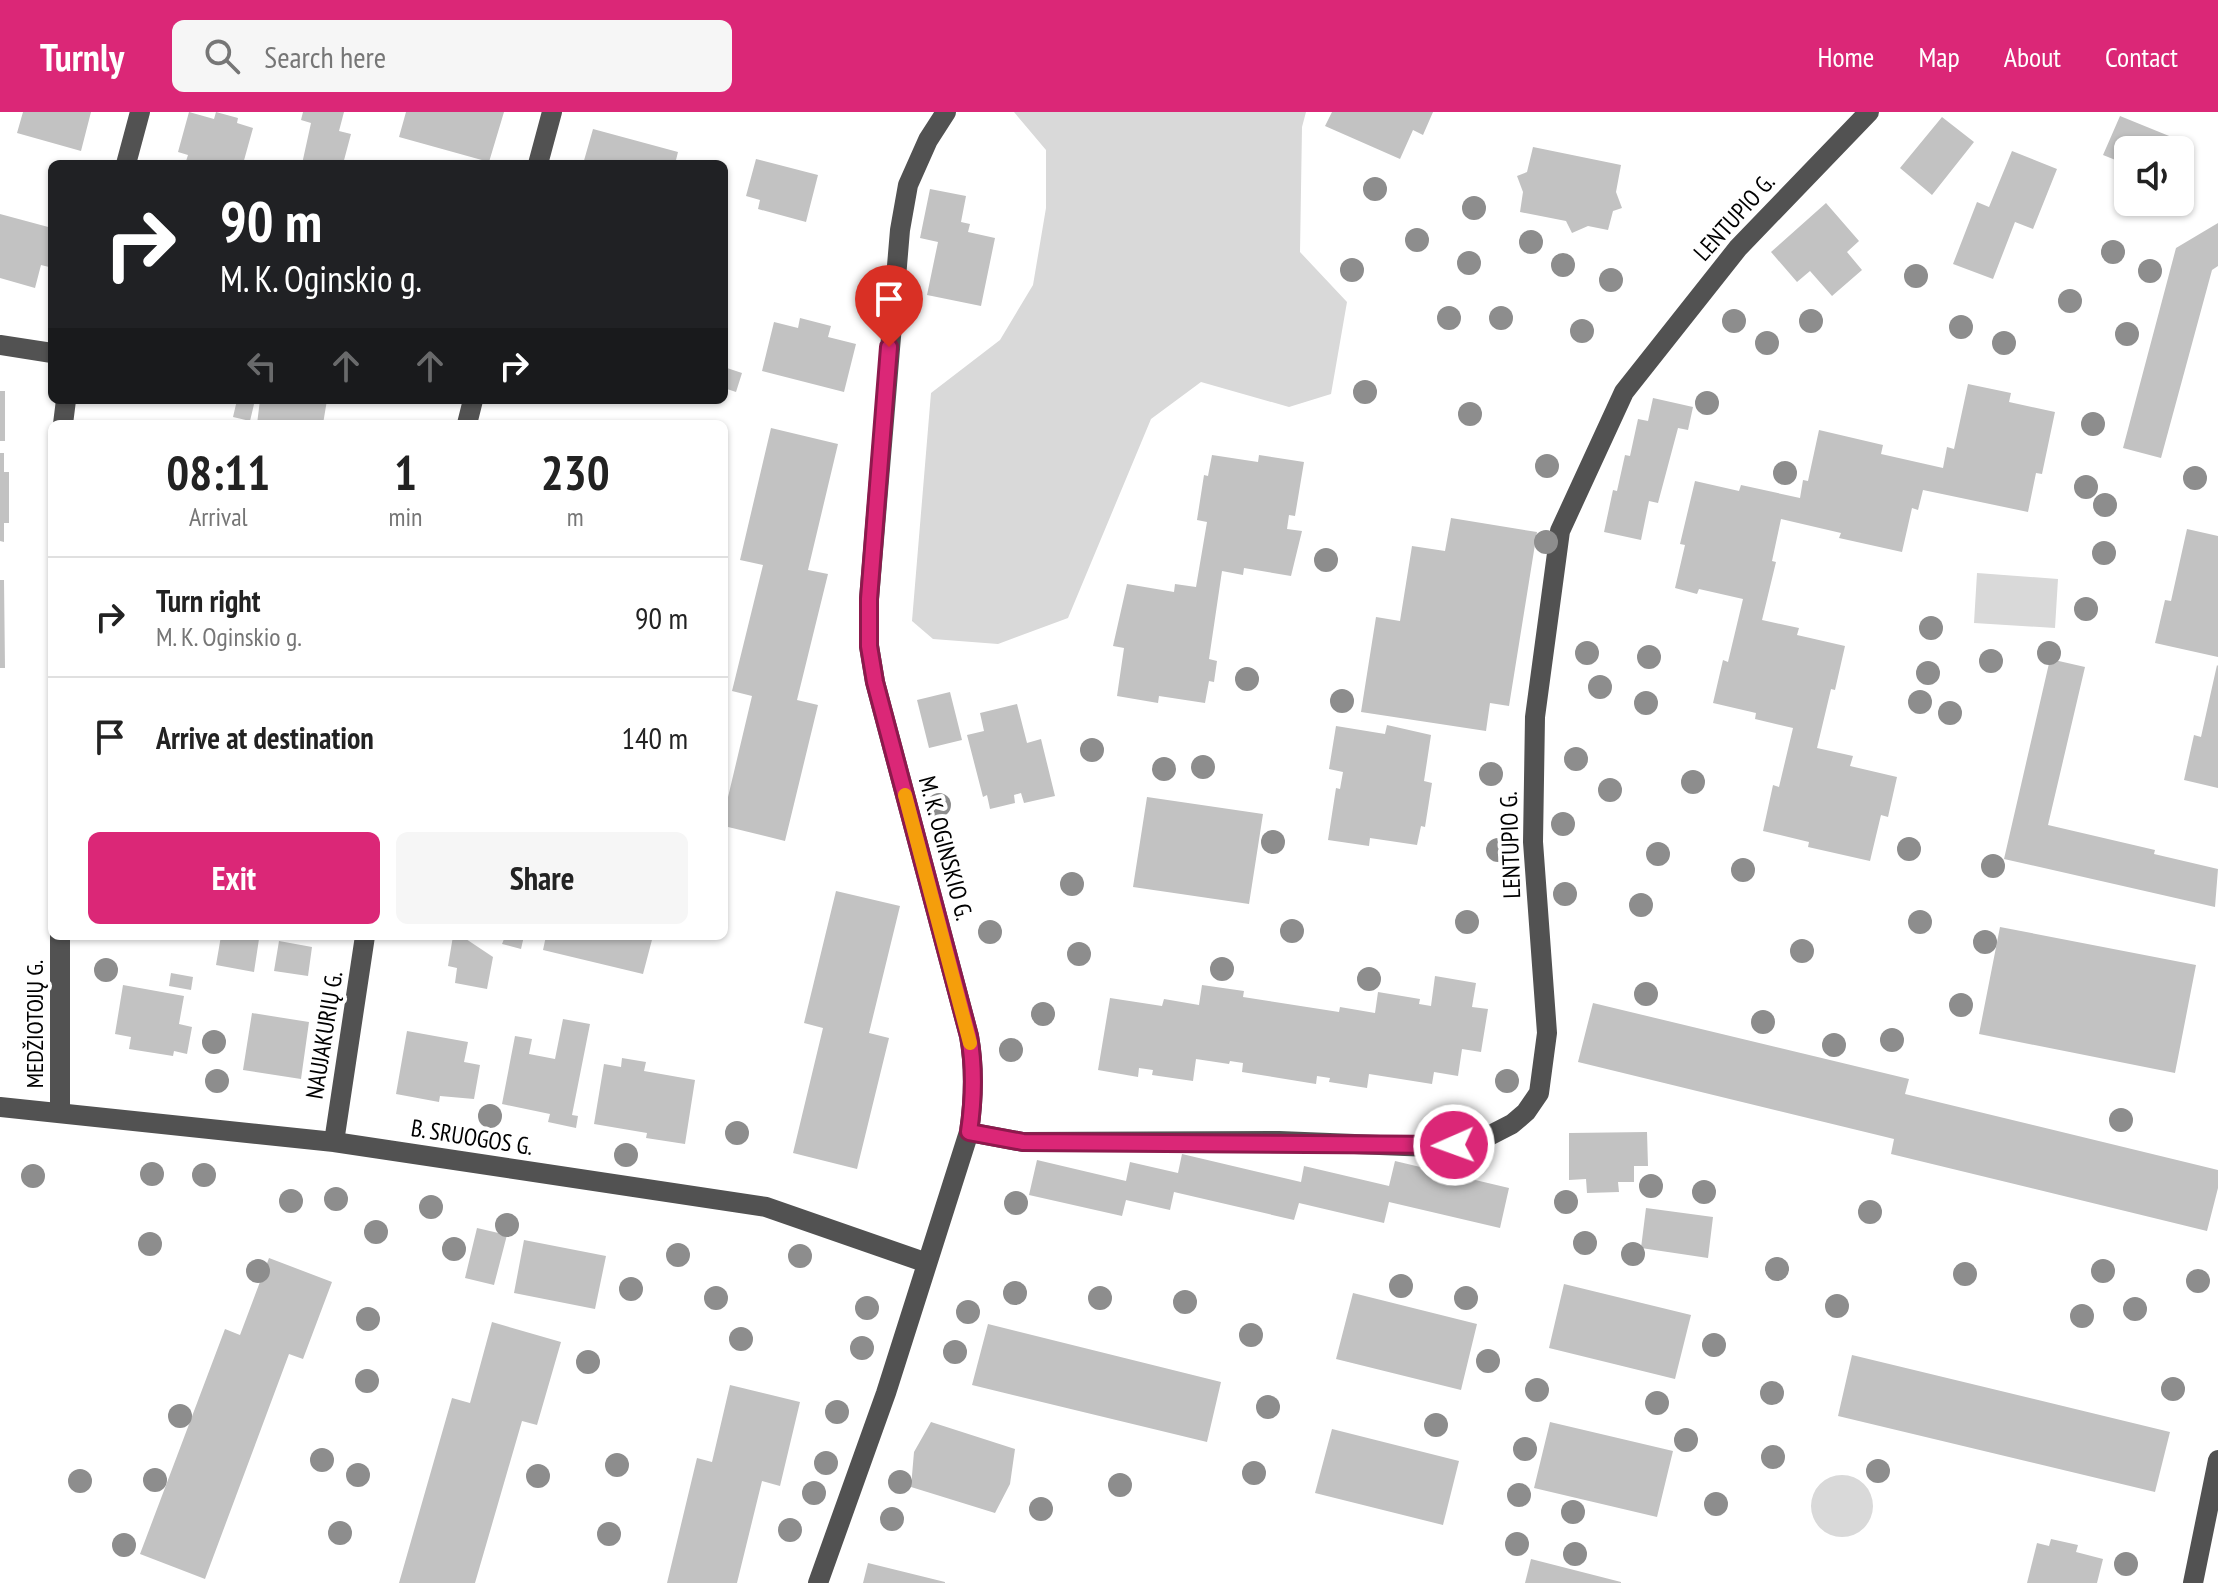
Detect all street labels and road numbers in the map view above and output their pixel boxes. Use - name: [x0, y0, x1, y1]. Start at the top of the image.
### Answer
- street label: LENTUPIO G.: [1687, 167, 1781, 267]
- street label: M. K. OGINSKIO G.: [912, 772, 980, 924]
- street label: LENTUPIO G.: [1493, 791, 1527, 899]
- street label: MEDŽIOTOJŲ G.: [19, 960, 50, 1088]
- street label: NAUJAKURIŲ G.: [299, 969, 349, 1101]
- street label: B. SRUOGOS G.: [409, 1112, 535, 1162]

